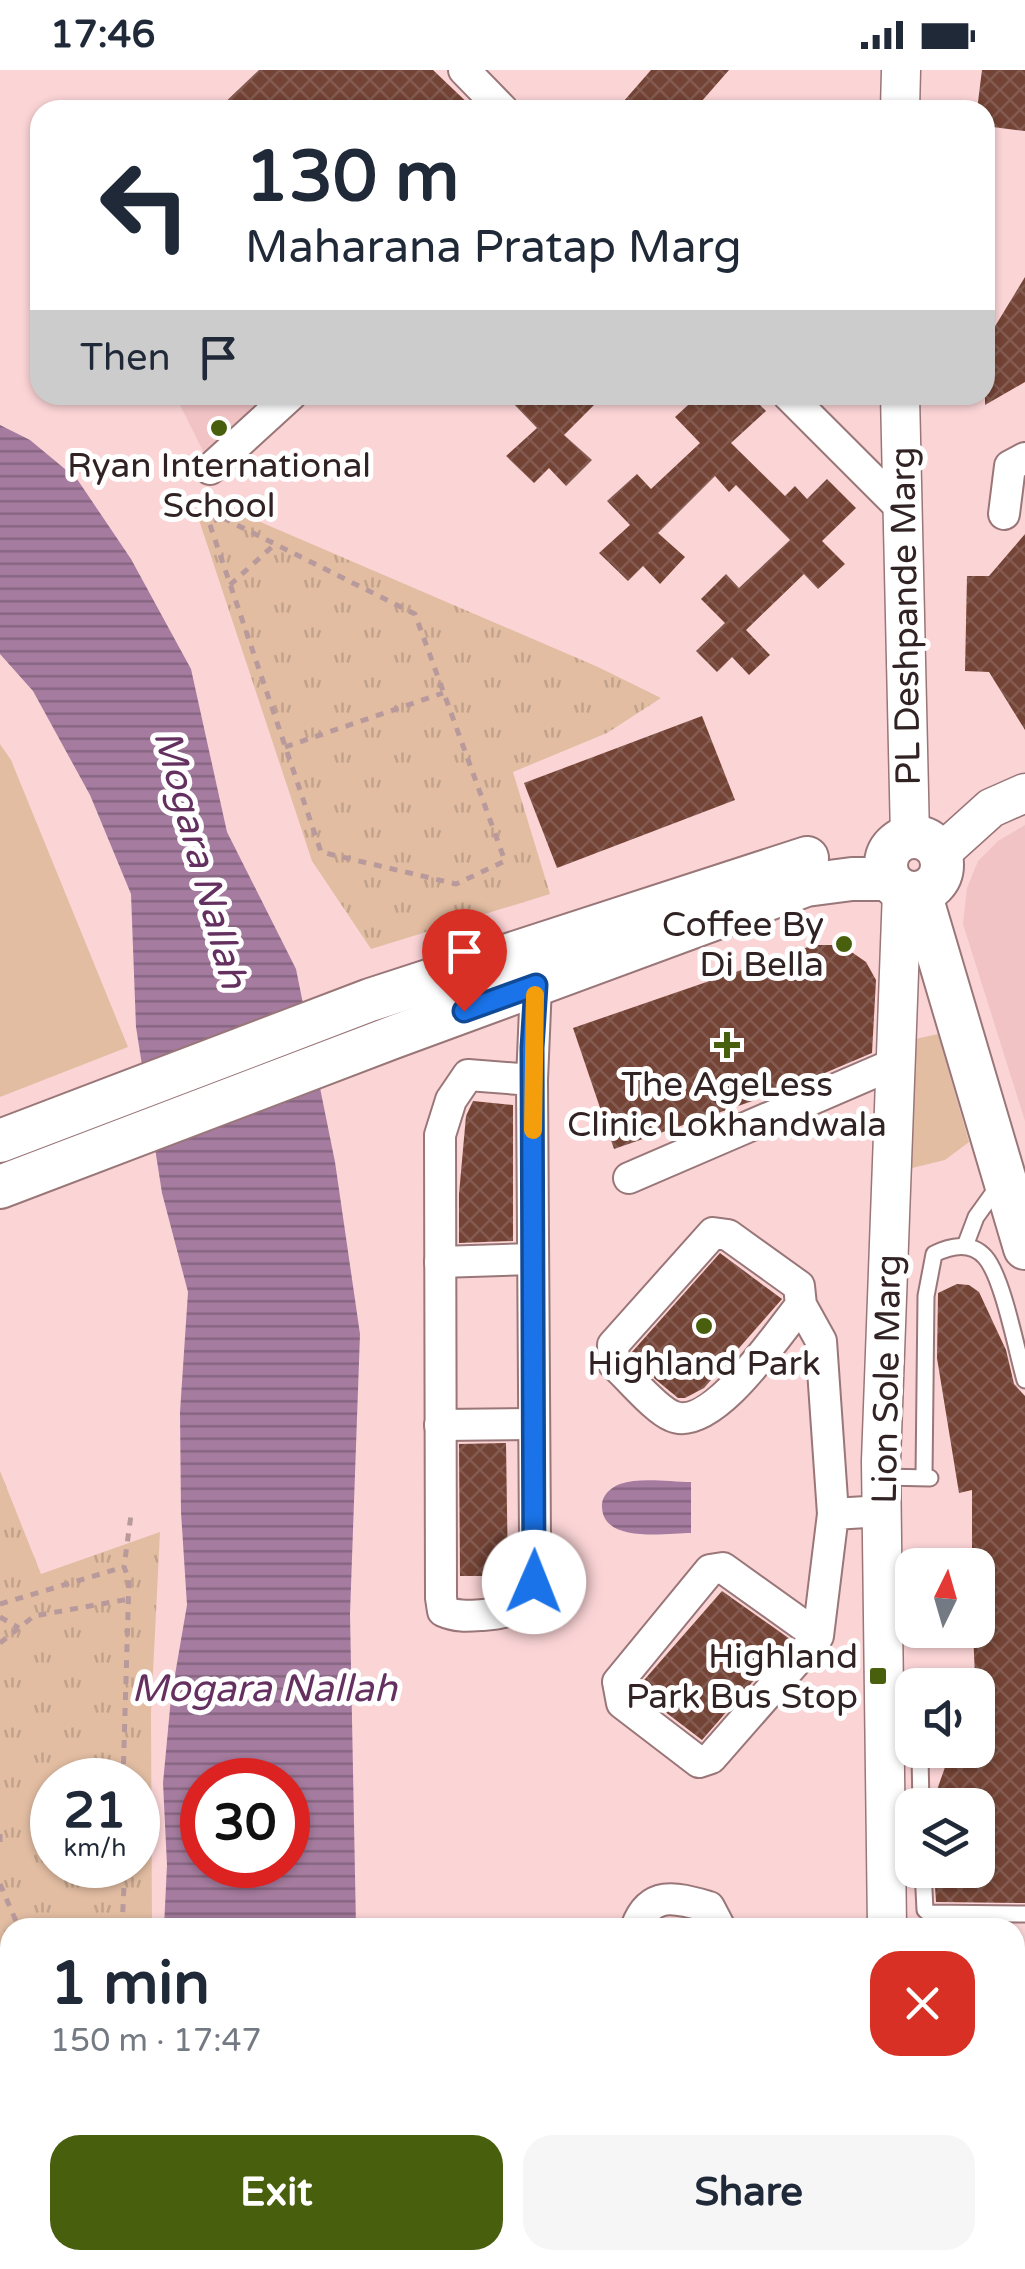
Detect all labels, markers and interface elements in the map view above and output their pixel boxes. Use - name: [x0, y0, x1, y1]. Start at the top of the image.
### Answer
- text: 17:46: [50, 12, 155, 58]
- text: 130 m: [245, 136, 459, 220]
- icon: left: [80, 140, 210, 270]
- text: Maharana Pratap Marg: [245, 221, 742, 275]
- icon: arrive: [191, 330, 246, 385]
- text: Then: [80, 335, 171, 381]
- marker: Ryan International School: [208, 417, 230, 439]
- place label: Ryan International School: [67, 445, 371, 527]
- street label: PL Deshpande Marg: [882, 446, 930, 786]
- water label: Mogara Nallah: [143, 725, 257, 994]
- place label: Coffee By Di Bella: [662, 904, 824, 986]
- pin: [422, 909, 507, 1012]
- icon: arrive: [437, 924, 492, 979]
- marker: Coffee By Di Bella: [833, 933, 855, 955]
- marker: The AgeLess Clinic Lokhandwala: [714, 1032, 740, 1058]
- place label: The AgeLess Clinic Lokhandwala: [567, 1064, 887, 1146]
- street label: Lion Sole Marg: [864, 1254, 910, 1504]
- marker: Highland Park: [693, 1315, 715, 1337]
- place label: Highland Park: [587, 1343, 821, 1385]
- position arrow: [482, 1530, 586, 1634]
- north arrow: [895, 1548, 995, 1648]
- map controls: [895, 1548, 995, 1888]
- place label: Highland Park Bus Stop: [626, 1636, 858, 1718]
- marker: Highland Park Bus Stop: [867, 1665, 889, 1687]
- water label: Mogara Nallah: [131, 1666, 398, 1712]
- button: sound: [895, 1668, 995, 1768]
- speed limit sign: 30: [180, 1758, 310, 1888]
- text: 21: [64, 1781, 126, 1841]
- button: layers: [895, 1788, 995, 1888]
- text: km/h: [64, 1833, 126, 1863]
- text: 1 min: [50, 1948, 210, 2020]
- button: close: [870, 1951, 975, 2056]
- text: 150 m · 17:47: [50, 2022, 262, 2060]
- button: Exit: [50, 2135, 503, 2250]
- button: Share: [523, 2135, 975, 2250]

